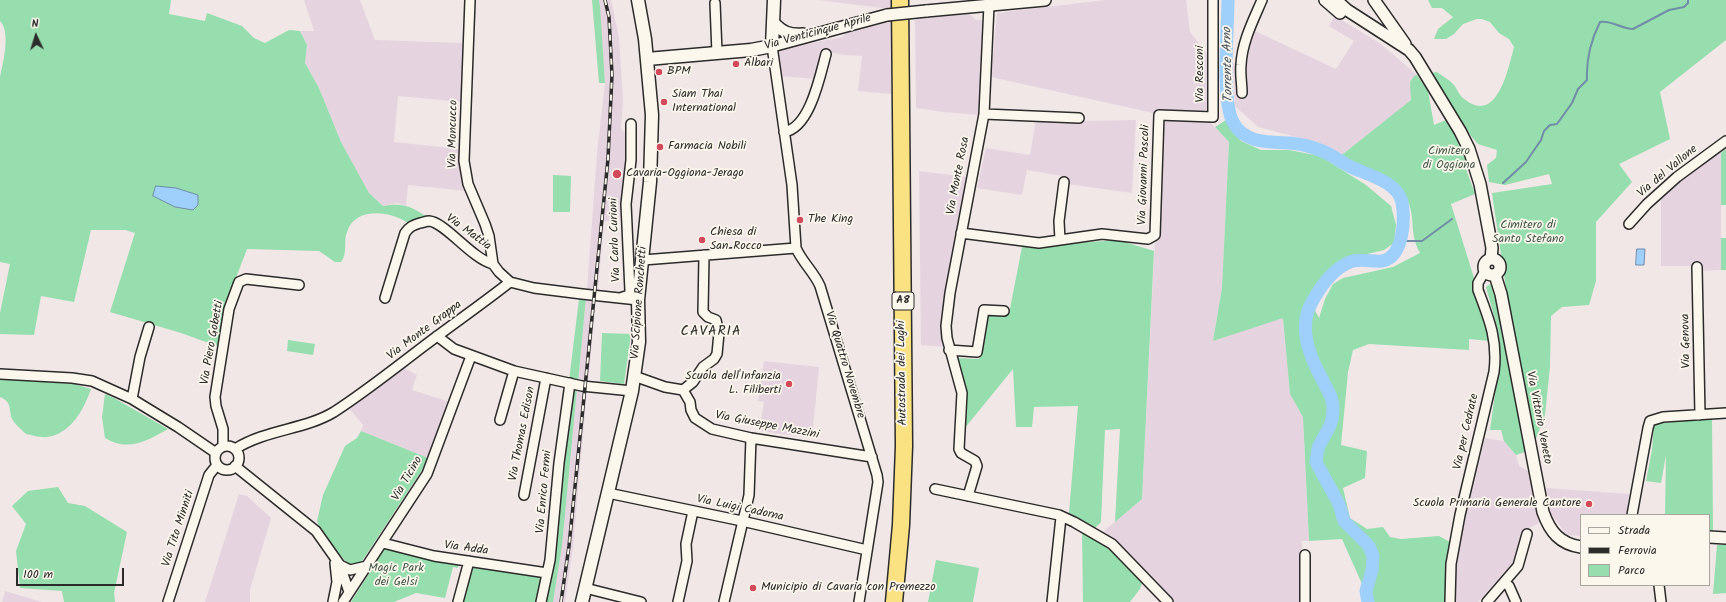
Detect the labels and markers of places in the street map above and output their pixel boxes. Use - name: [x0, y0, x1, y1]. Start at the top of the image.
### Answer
- place label: Albari: [744, 57, 773, 71]
- marker: Albari: [731, 59, 741, 69]
- place label: BPM: [667, 65, 691, 79]
- marker: BPM: [654, 67, 664, 77]
- place label: Siam Thai International: [672, 88, 736, 116]
- marker: Siam Thai International: [659, 97, 669, 107]
- place label: Farmacia Nobili: [668, 140, 746, 154]
- marker: Farmacia Nobili: [655, 142, 665, 152]
- place label: Cavaria-Oggiona-Jerago: [626, 167, 744, 181]
- marker: Cavaria-Oggiona-Jerago: [611, 168, 623, 180]
- place label: The King: [808, 213, 853, 227]
- marker: The King: [795, 215, 805, 225]
- place label: Chiesa di San Rocco: [710, 226, 762, 254]
- marker: Chiesa di San Rocco: [697, 235, 707, 245]
- place label: Scuola dell'Infanzia L. Filiberti: [685, 370, 781, 398]
- marker: Scuola dell'Infanzia L. Filiberti: [784, 379, 794, 389]
- place label: Scuola Primaria Generale Cantore: [1413, 497, 1581, 511]
- marker: Scuola Primaria Generale Cantore: [1584, 499, 1594, 509]
- place label: Municipio di Cavaria con Premezzo: [761, 581, 936, 595]
- marker: Municipio di Cavaria con Premezzo: [748, 583, 758, 593]

